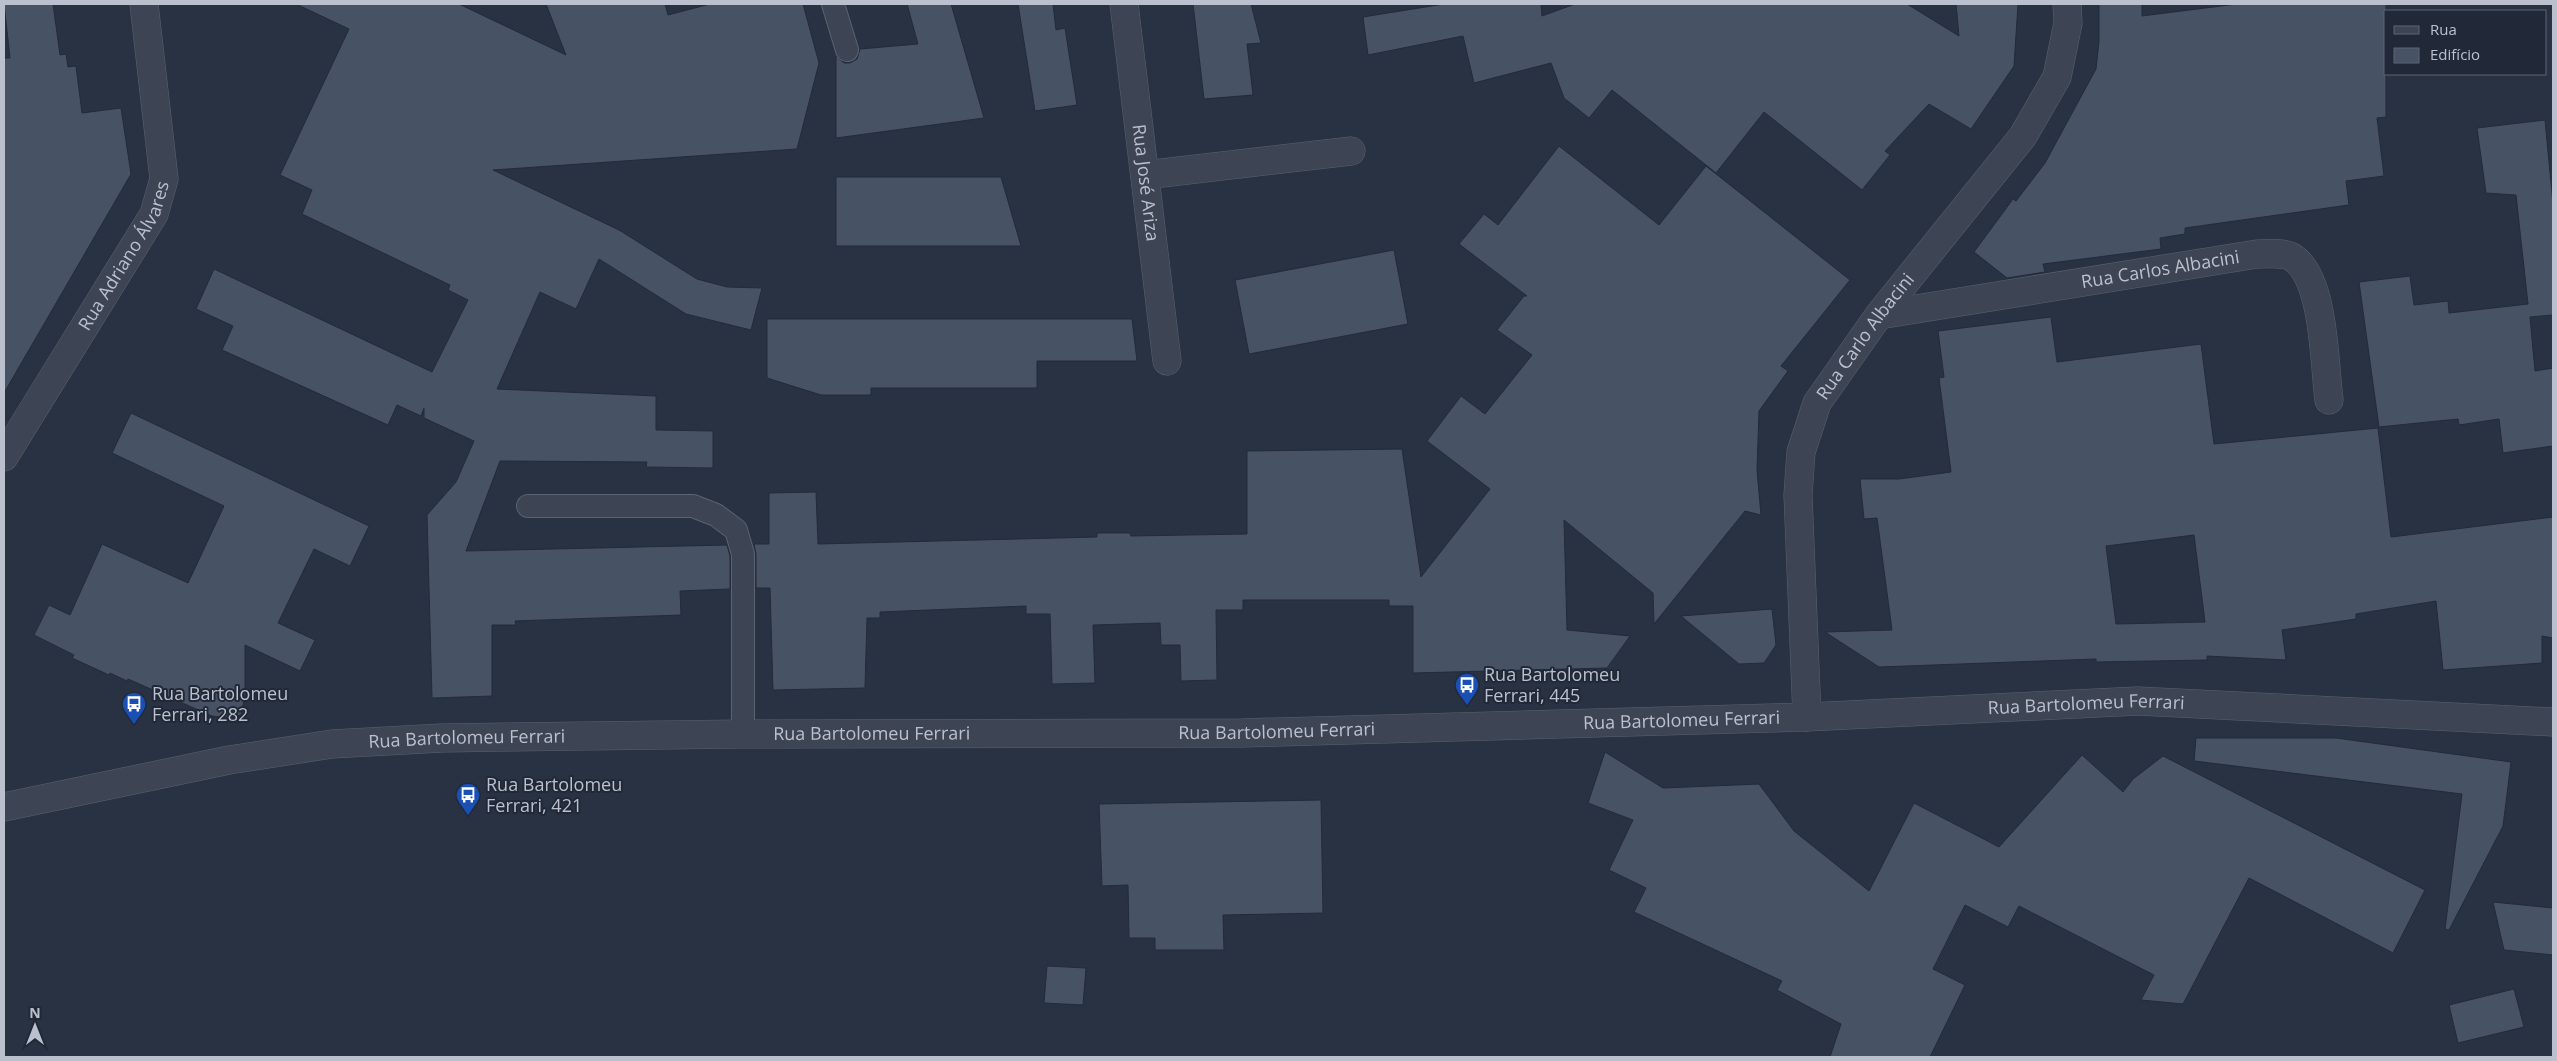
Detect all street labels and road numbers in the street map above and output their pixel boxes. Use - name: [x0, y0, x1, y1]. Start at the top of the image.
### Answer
- street label: Rua José Ariza: [1128, 123, 1165, 242]
- street label: Rua Adriano Álvares: [72, 178, 174, 335]
- street label: Rua Carlos Albacini: [2079, 244, 2241, 293]
- street label: Rua Carlo Albacini: [1810, 268, 1919, 404]
- street label: Rua Bartolomeu Ferrari: [1987, 688, 2185, 719]
- street label: Rua Bartolomeu Ferrari: [1583, 705, 1780, 734]
- street label: Rua Bartolomeu Ferrari: [1178, 716, 1376, 744]
- street label: Rua Bartolomeu Ferrari: [773, 721, 970, 745]
- street label: Rua Bartolomeu Ferrari: [368, 723, 565, 753]

